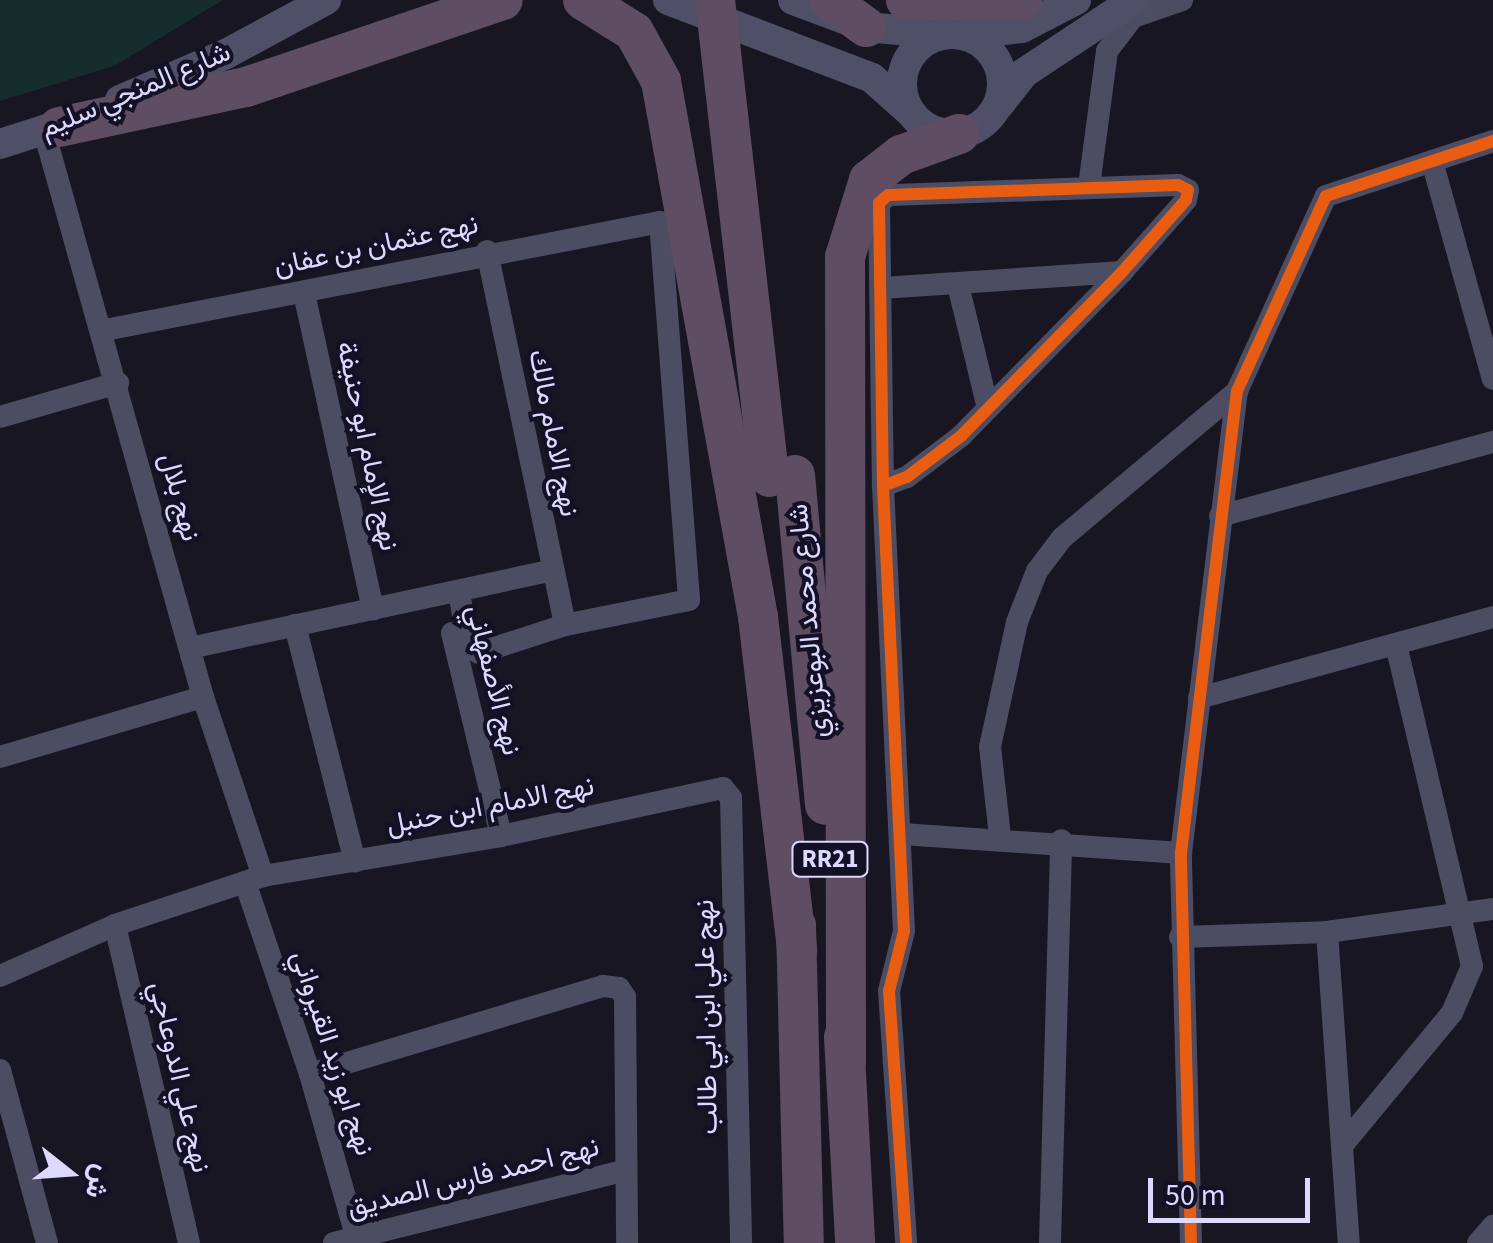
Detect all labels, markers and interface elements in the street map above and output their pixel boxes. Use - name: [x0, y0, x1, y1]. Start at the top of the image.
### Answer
- street label: شارع المنجي سليم: [35, 35, 235, 145]
- street label: نهج عثمان بن عفان: [271, 207, 481, 283]
- street label: نهج الإمام ابو حنيفة: [329, 338, 407, 554]
- street label: نهج الامام مالك: [521, 347, 587, 519]
- street label: نهج بلال: [152, 449, 208, 545]
- street label: شارع محمد البوعزيزي: [781, 503, 835, 739]
- street label: نهج الأصفهاني: [459, 601, 529, 759]
- street label: نهج الامام ابن حنبل: [383, 768, 597, 842]
- road number: RR21: [790, 839, 870, 879]
- street label: نهج علي ابن ابي طالب: [687, 899, 725, 1135]
- street label: نهج ابو زيد القيرواني: [284, 946, 382, 1160]
- street label: نهج علي الدوعاجي: [142, 978, 218, 1176]
- north arrow: [20, 1123, 120, 1223]
- street label: نهج احمد فارس الصديق: [343, 1129, 603, 1225]
- scale bar: [1153, 1158, 1316, 1220]
- text: ش: [75, 1160, 123, 1204]
- text: 50 m: [1165, 1174, 1226, 1217]

